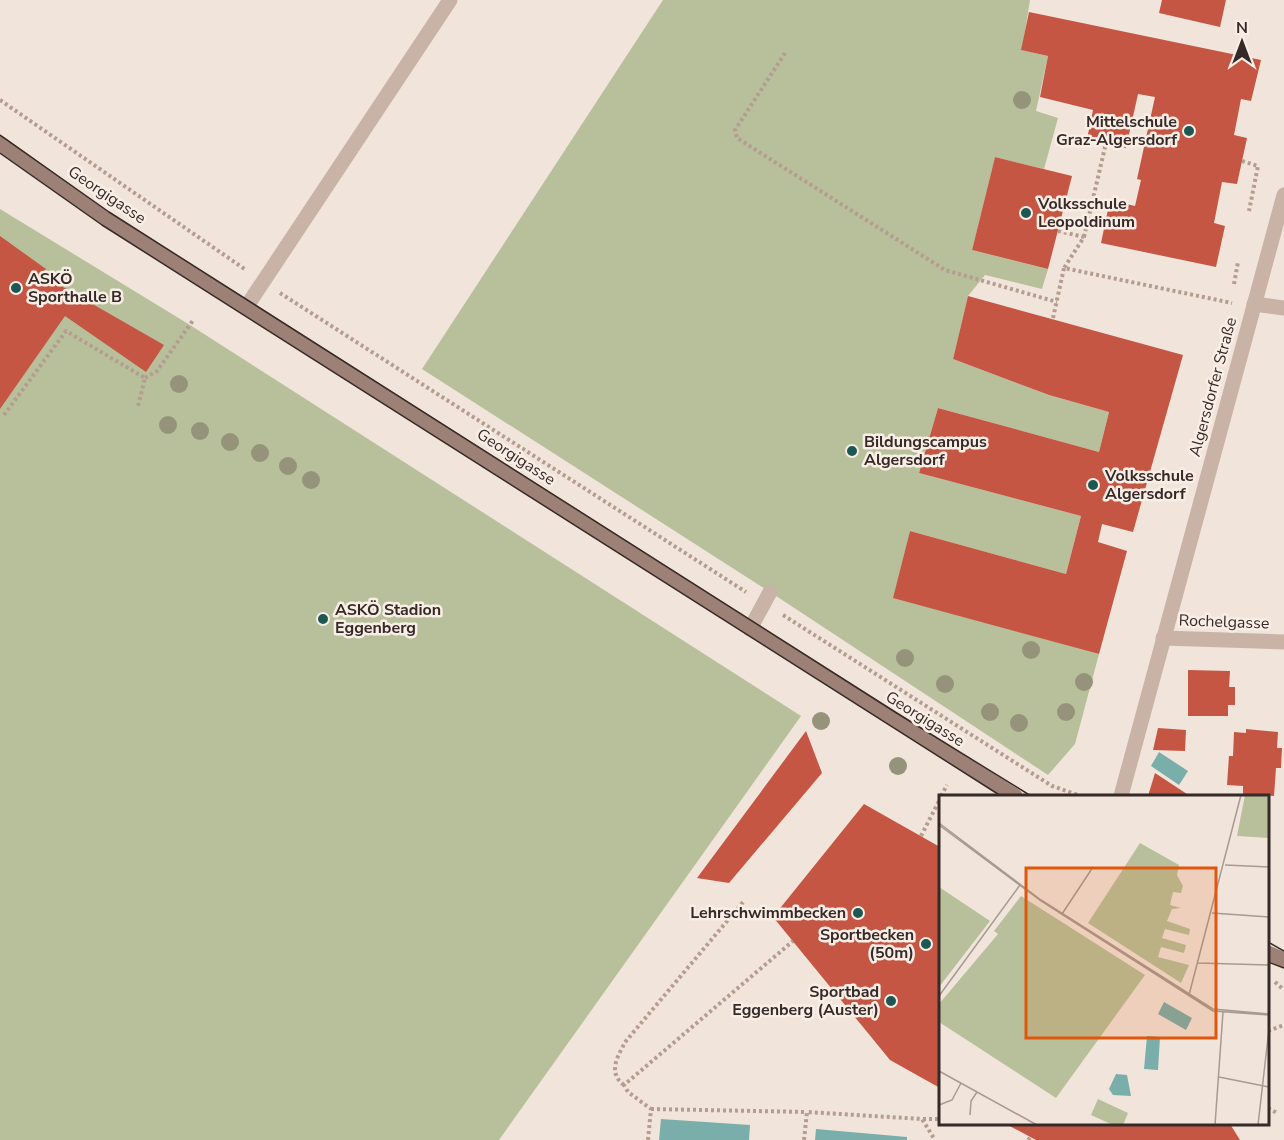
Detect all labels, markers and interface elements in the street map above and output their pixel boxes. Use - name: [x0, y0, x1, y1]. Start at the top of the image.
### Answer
- north arrow: [1212, 12, 1272, 72]
- text: N: [1236, 17, 1248, 39]
- place label: Mittelschule Graz-Algersdorf: [1056, 111, 1178, 151]
- marker: Mittelschule Graz-Algersdorf: [1182, 124, 1196, 138]
- street label: Georgigasse: [64, 161, 150, 229]
- place label: Volksschule Leopoldinum: [1037, 193, 1135, 233]
- marker: Volksschule Leopoldinum: [1019, 206, 1033, 220]
- place label: ASKÖ Sporthalle B: [28, 268, 122, 308]
- marker: ASKÖ Sporthalle B: [9, 281, 23, 295]
- street label: Algersdorfer Straße: [1184, 315, 1242, 459]
- street label: Georgigasse: [472, 423, 560, 491]
- place label: Bildungscampus Algersdorf: [864, 431, 987, 471]
- marker: Bildungscampus Algersdorf: [845, 444, 859, 458]
- place label: Volksschule Algersdorf: [1104, 465, 1194, 505]
- marker: Volksschule Algersdorf: [1086, 478, 1100, 492]
- place label: ASKÖ Stadion Eggenberg: [335, 599, 441, 639]
- street label: Rochelgasse: [1178, 609, 1270, 635]
- marker: ASKÖ Stadion Eggenberg: [316, 612, 330, 626]
- street label: Georgigasse: [881, 686, 969, 752]
- inset map: [939, 795, 1269, 1125]
- place label: Lehrschwimmbecken: [690, 902, 846, 924]
- marker: Lehrschwimmbecken: [851, 906, 865, 920]
- place label: Sportbecken (50m): [820, 924, 914, 964]
- marker: Sportbecken (50m): [919, 937, 933, 951]
- place label: Sportbad Eggenberg (Auster): [732, 981, 879, 1021]
- marker: Sportbad Eggenberg (Auster): [884, 994, 898, 1008]

